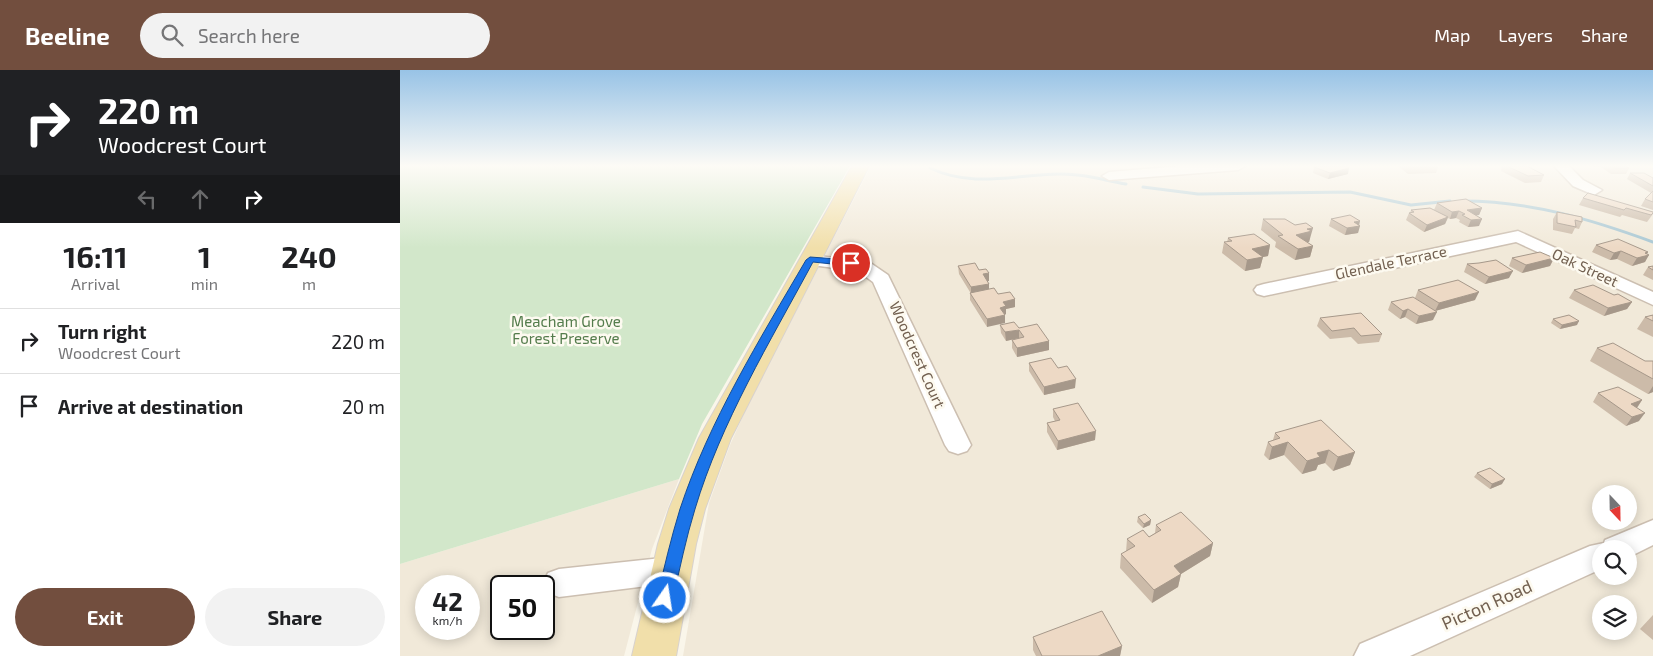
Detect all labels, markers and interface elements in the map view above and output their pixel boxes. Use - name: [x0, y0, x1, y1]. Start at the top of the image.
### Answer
- search box: [140, 13, 490, 58]
- text: Beeline: [25, 21, 110, 50]
- icon: search: [158, 21, 186, 49]
- text: Search here: [198, 24, 300, 47]
- text: Map: [1434, 24, 1470, 46]
- text: Layers: [1498, 24, 1553, 46]
- text: Share: [1581, 24, 1628, 46]
- text: 220 m: [98, 89, 199, 131]
- icon: right: [15, 90, 80, 155]
- text: Woodcrest Court: [98, 131, 266, 157]
- icon: left: [133, 185, 161, 213]
- icon: ahead: [186, 185, 214, 213]
- icon: right: [239, 185, 267, 213]
- text: 16:11: [63, 238, 128, 274]
- text: 1: [198, 238, 211, 274]
- text: 240: [281, 238, 337, 274]
- street label: Glendale Terrace: [1333, 241, 1448, 283]
- pin: [830, 242, 872, 284]
- street label: Oak Street: [1550, 244, 1622, 290]
- icon: arrive: [837, 249, 865, 277]
- text: Arrival: [71, 274, 120, 293]
- text: min: [191, 274, 218, 293]
- text: m: [302, 274, 316, 293]
- street label: Woodcrest Court: [886, 298, 950, 411]
- park label: Meacham Grove Forest Preserve: [511, 312, 621, 347]
- text: Turn right: [58, 320, 146, 343]
- icon: right: [15, 327, 43, 355]
- text: 220 m: [331, 330, 385, 353]
- text: Woodcrest Court: [58, 343, 180, 362]
- icon: arrive: [15, 392, 43, 420]
- text: Arrive at destination: [58, 395, 243, 418]
- text: 20 m: [342, 395, 385, 418]
- north arrow: [1592, 485, 1638, 530]
- map controls: [1592, 485, 1637, 640]
- button: search: [1592, 540, 1637, 585]
- position arrow: [638, 571, 690, 623]
- street label: Picton Road: [1438, 574, 1535, 634]
- speed limit sign: 50: [490, 575, 555, 640]
- text: 42: [432, 586, 463, 616]
- button: Exit: [15, 588, 195, 646]
- button: Share: [205, 588, 385, 646]
- button: layers: [1592, 595, 1637, 640]
- text: km/h: [433, 613, 462, 627]

